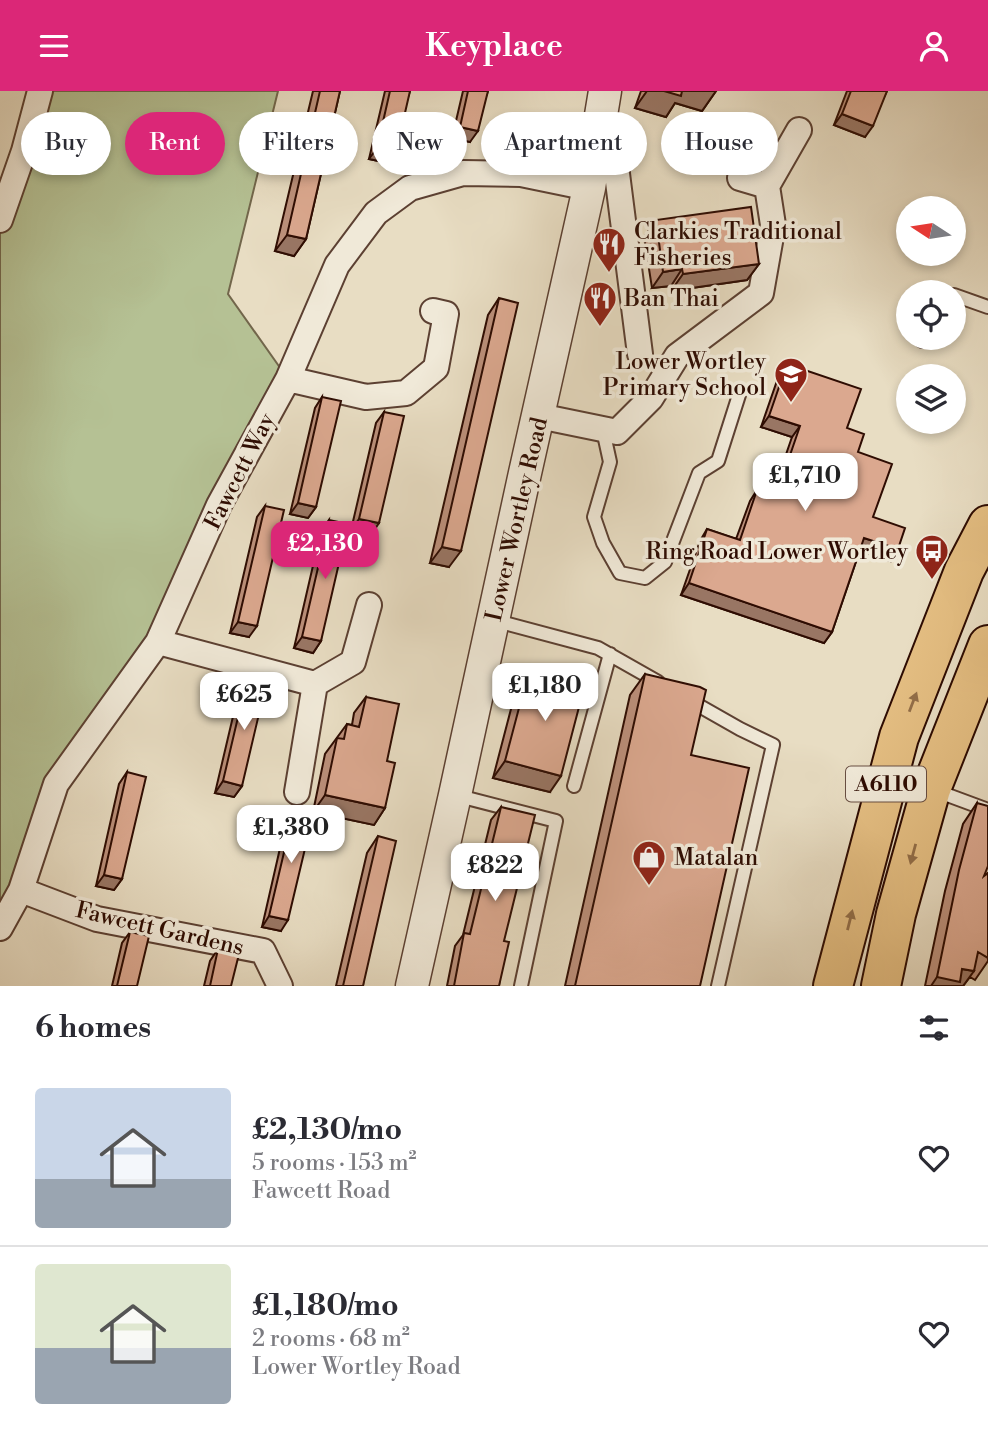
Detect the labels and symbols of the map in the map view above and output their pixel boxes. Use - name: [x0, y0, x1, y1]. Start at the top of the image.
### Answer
- north arrow: [896, 196, 966, 266]
- place label: Clarkies Traditional Fisheries: [634, 218, 842, 272]
- restaurant icon: Clarkies Traditional Fisheries: [590, 225, 628, 274]
- restaurant icon: Ban Thai: [581, 279, 619, 328]
- place label: Ban Thai: [623, 285, 719, 313]
- place label: Lower Wortley Primary School: [603, 348, 767, 402]
- school or university icon: Lower Wortley Primary School: [772, 355, 810, 404]
- street label: Fawcett Way: [199, 408, 282, 534]
- street label: Lower Wortley Road: [480, 414, 554, 624]
- pin: £1,710: [748, 453, 862, 513]
- pin: £2,130: [268, 521, 382, 581]
- bus stop icon: Ring Road Lower Wortley: [913, 532, 951, 581]
- place label: Ring Road Lower Wortley: [646, 538, 909, 566]
- pin: £1,180: [488, 663, 602, 723]
- pin: £625: [203, 673, 285, 732]
- one-way arrow: [908, 691, 919, 712]
- road number: A6110: [846, 767, 926, 801]
- pin: £1,380: [234, 805, 348, 865]
- shop icon: Matalan: [630, 838, 668, 887]
- pin: £822: [454, 843, 536, 903]
- place label: Matalan: [674, 844, 759, 872]
- one-way arrow: [907, 844, 917, 865]
- street label: Fawcett Gardens: [73, 896, 247, 962]
- one-way arrow: [845, 909, 856, 931]

